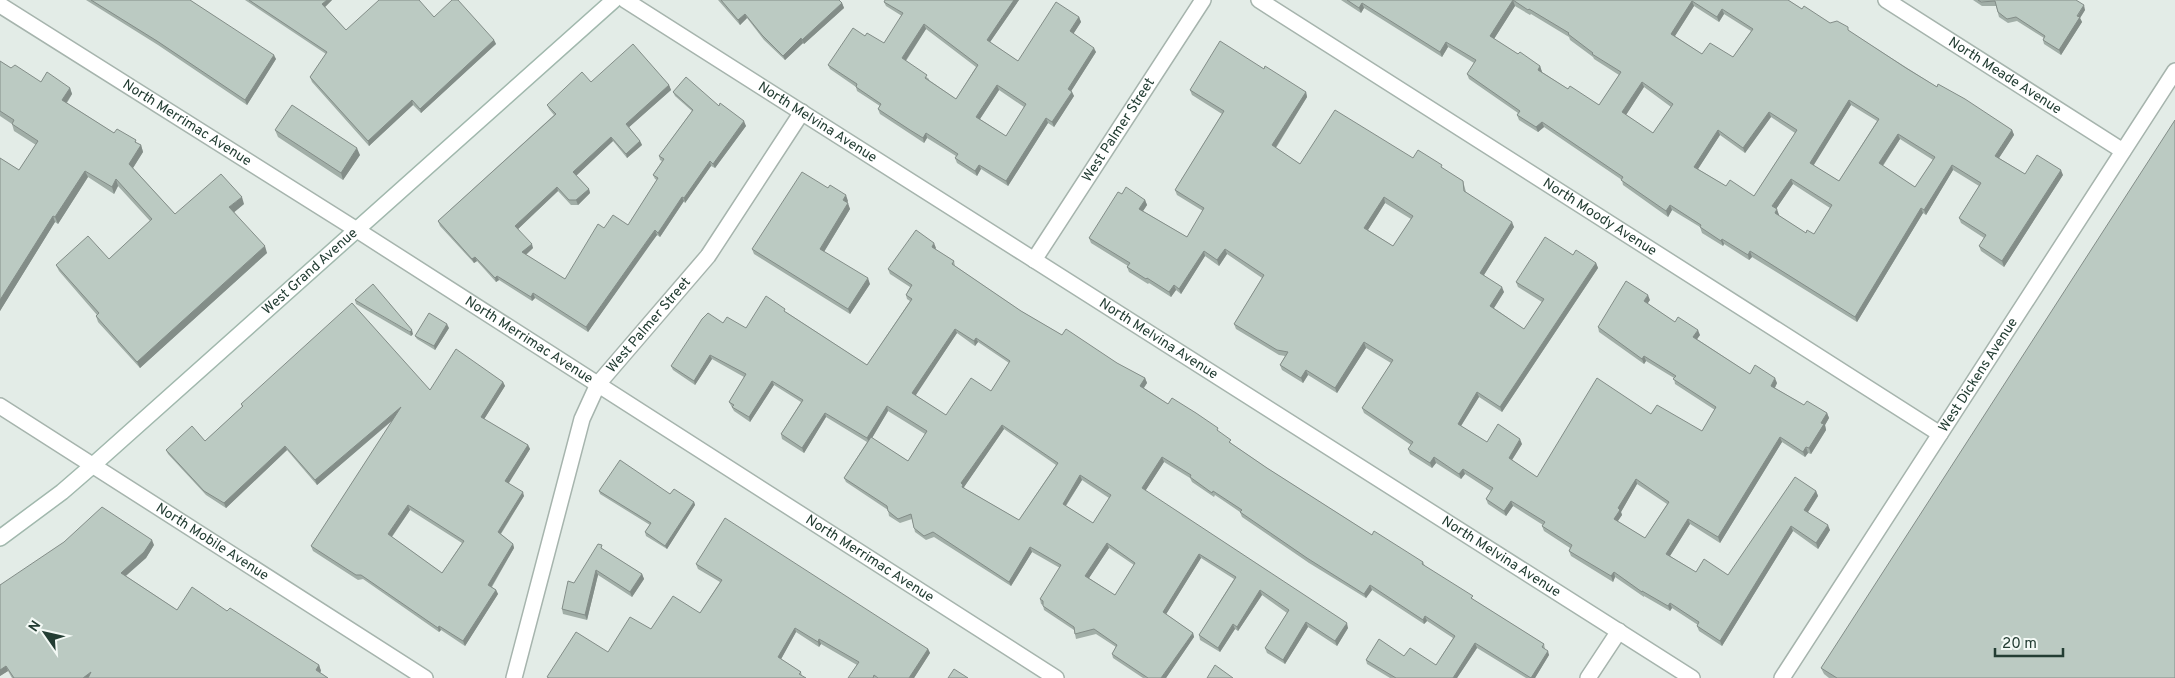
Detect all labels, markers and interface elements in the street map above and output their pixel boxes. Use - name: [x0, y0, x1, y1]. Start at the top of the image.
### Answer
- street label: North Meade Avenue: [1945, 33, 2065, 118]
- street label: West Palmer Street: [1078, 75, 1158, 185]
- street label: North Merrimac Avenue: [119, 76, 255, 170]
- street label: North Melvina Avenue: [755, 78, 880, 166]
- street label: North Moody Avenue: [1540, 175, 1660, 260]
- street label: West Grand Avenue: [259, 225, 361, 318]
- street label: West Palmer Street: [603, 274, 694, 376]
- street label: North Merrimac Avenue: [461, 293, 596, 387]
- street label: North Melvina Avenue: [1096, 295, 1221, 383]
- street label: West Dickens Avenue: [1935, 315, 2021, 435]
- street label: North Mobile Avenue: [153, 499, 272, 584]
- street label: North Merrimac Avenue: [802, 511, 937, 606]
- street label: North Melvina Avenue: [1438, 513, 1564, 601]
- north arrow: [20, 608, 70, 658]
- text: N: [26, 618, 45, 635]
- scale bar: [1995, 626, 2062, 658]
- text: 20 m: [2002, 635, 2037, 654]

